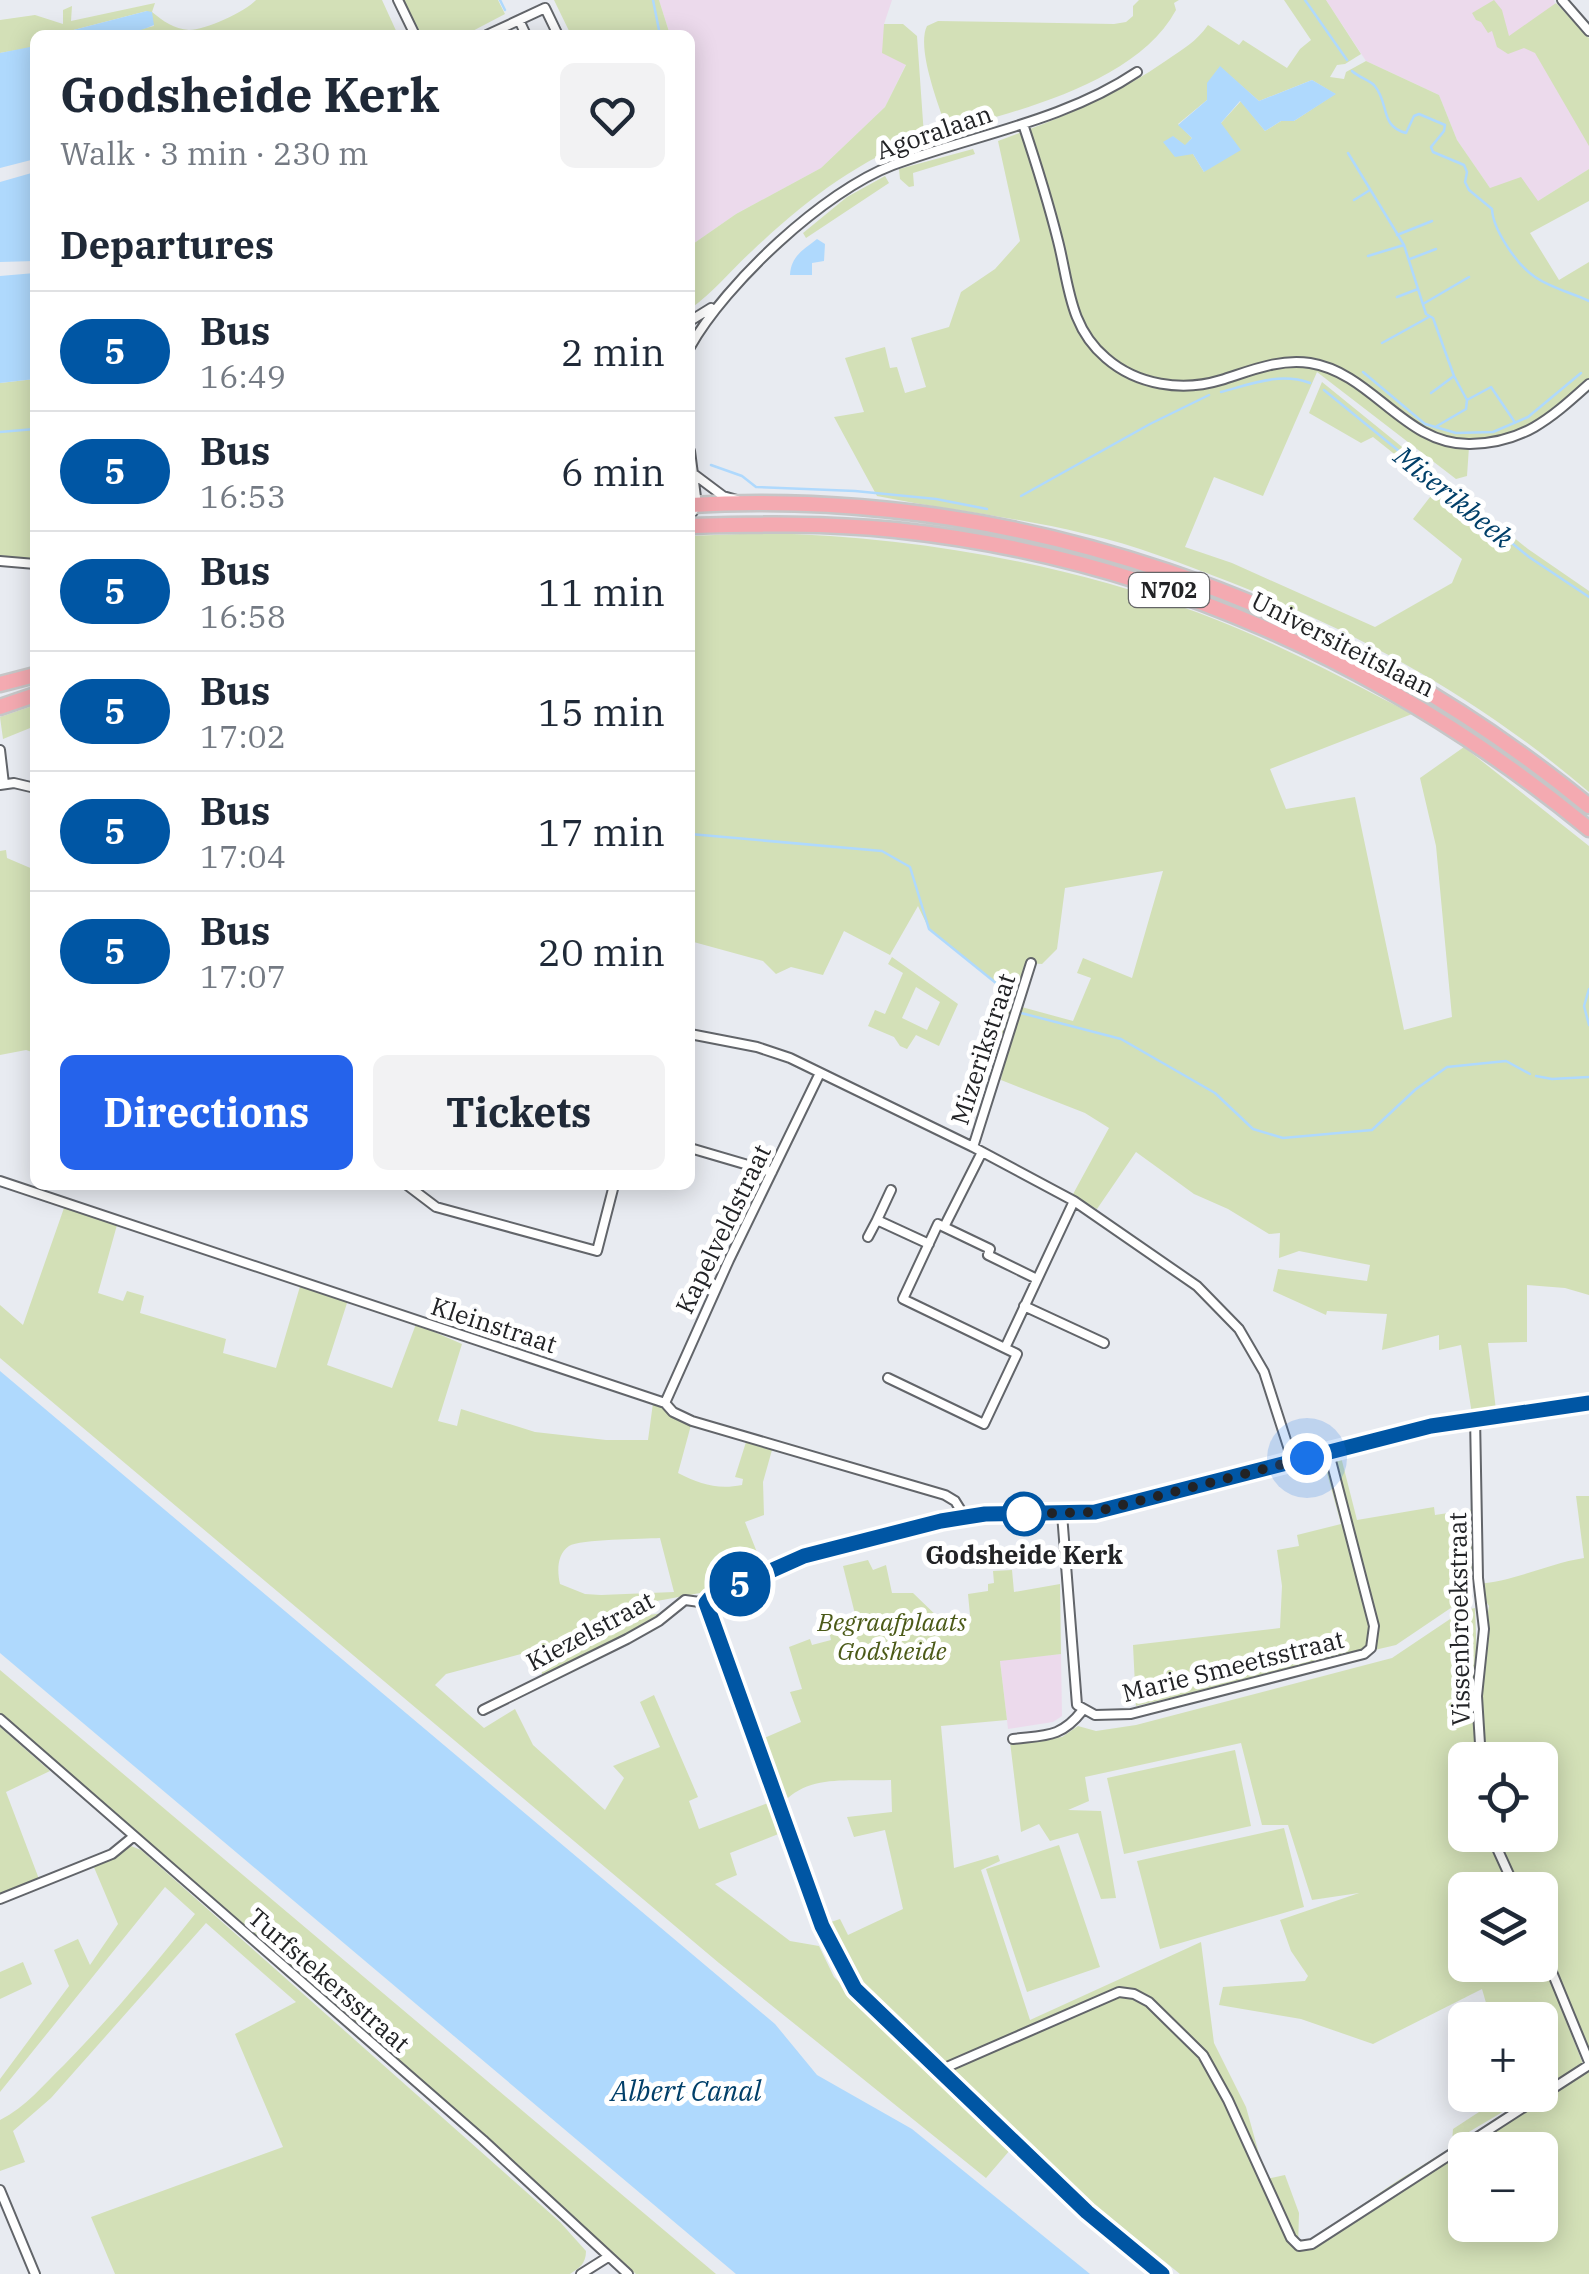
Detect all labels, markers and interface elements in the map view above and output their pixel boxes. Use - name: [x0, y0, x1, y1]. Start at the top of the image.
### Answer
- text: Godsheide Kerk: [60, 63, 439, 125]
- button: heart: [560, 63, 665, 168]
- street label: Agoralaan: [872, 96, 996, 167]
- text: Walk · 3 min · 230 m: [60, 132, 368, 174]
- text: Departures: [60, 220, 274, 269]
- text: Bus: [200, 306, 270, 355]
- text: 2 min: [561, 327, 665, 376]
- text: 5: [104, 328, 126, 374]
- text: 16:49: [200, 355, 286, 397]
- text: Bus: [200, 426, 270, 475]
- water label: Miserikbeek: [1386, 437, 1522, 556]
- text: 6 min: [561, 447, 665, 496]
- text: 5: [104, 448, 126, 494]
- text: 16:53: [200, 475, 286, 517]
- text: Bus: [200, 546, 270, 595]
- text: 11 min: [538, 567, 665, 616]
- text: 5: [104, 568, 126, 614]
- road number: N702: [1129, 573, 1209, 607]
- street label: Universiteitslaan: [1246, 583, 1441, 704]
- text: 16:58: [200, 595, 286, 637]
- text: Bus: [200, 666, 270, 715]
- text: 15 min: [538, 687, 665, 736]
- text: 5: [104, 688, 126, 734]
- text: 17:02: [200, 715, 286, 757]
- text: Bus: [200, 786, 270, 835]
- text: 17 min: [538, 807, 665, 856]
- text: 5: [104, 808, 126, 854]
- text: 17:04: [200, 835, 286, 877]
- text: Bus: [200, 906, 270, 955]
- text: 20 min: [538, 927, 665, 976]
- text: 5: [104, 928, 126, 974]
- text: 17:07: [200, 955, 286, 997]
- street label: Mizerikstraat: [943, 969, 1023, 1129]
- button: Directions: [60, 1055, 353, 1170]
- button: Tickets: [373, 1055, 665, 1170]
- street label: Kapelveldstraat: [667, 1139, 778, 1319]
- street label: Kleinstraat: [427, 1289, 561, 1360]
- your location: [1282, 1433, 1332, 1483]
- marker: Godsheide Kerk: [1003, 1493, 1045, 1535]
- street label: Vissenbroekstraat: [1440, 1512, 1477, 1726]
- place label: Godsheide Kerk: [925, 1538, 1123, 1571]
- line badge: 5: [708, 1552, 772, 1616]
- text: 5: [729, 1561, 751, 1607]
- street label: Kiezelstraat: [520, 1583, 659, 1678]
- park label: Begraafplaats Godsheide: [817, 1605, 967, 1667]
- street label: Marie Smeetsstraat: [1118, 1622, 1347, 1709]
- map controls: [1448, 1742, 1558, 2242]
- button: locate: [1448, 1742, 1558, 1852]
- button: layers: [1448, 1872, 1558, 1982]
- street label: Turfstekersstraat: [241, 1900, 417, 2059]
- button: +: [1448, 2002, 1558, 2112]
- water label: Albert Canal: [609, 2072, 762, 2109]
- button: −: [1448, 2132, 1558, 2242]

